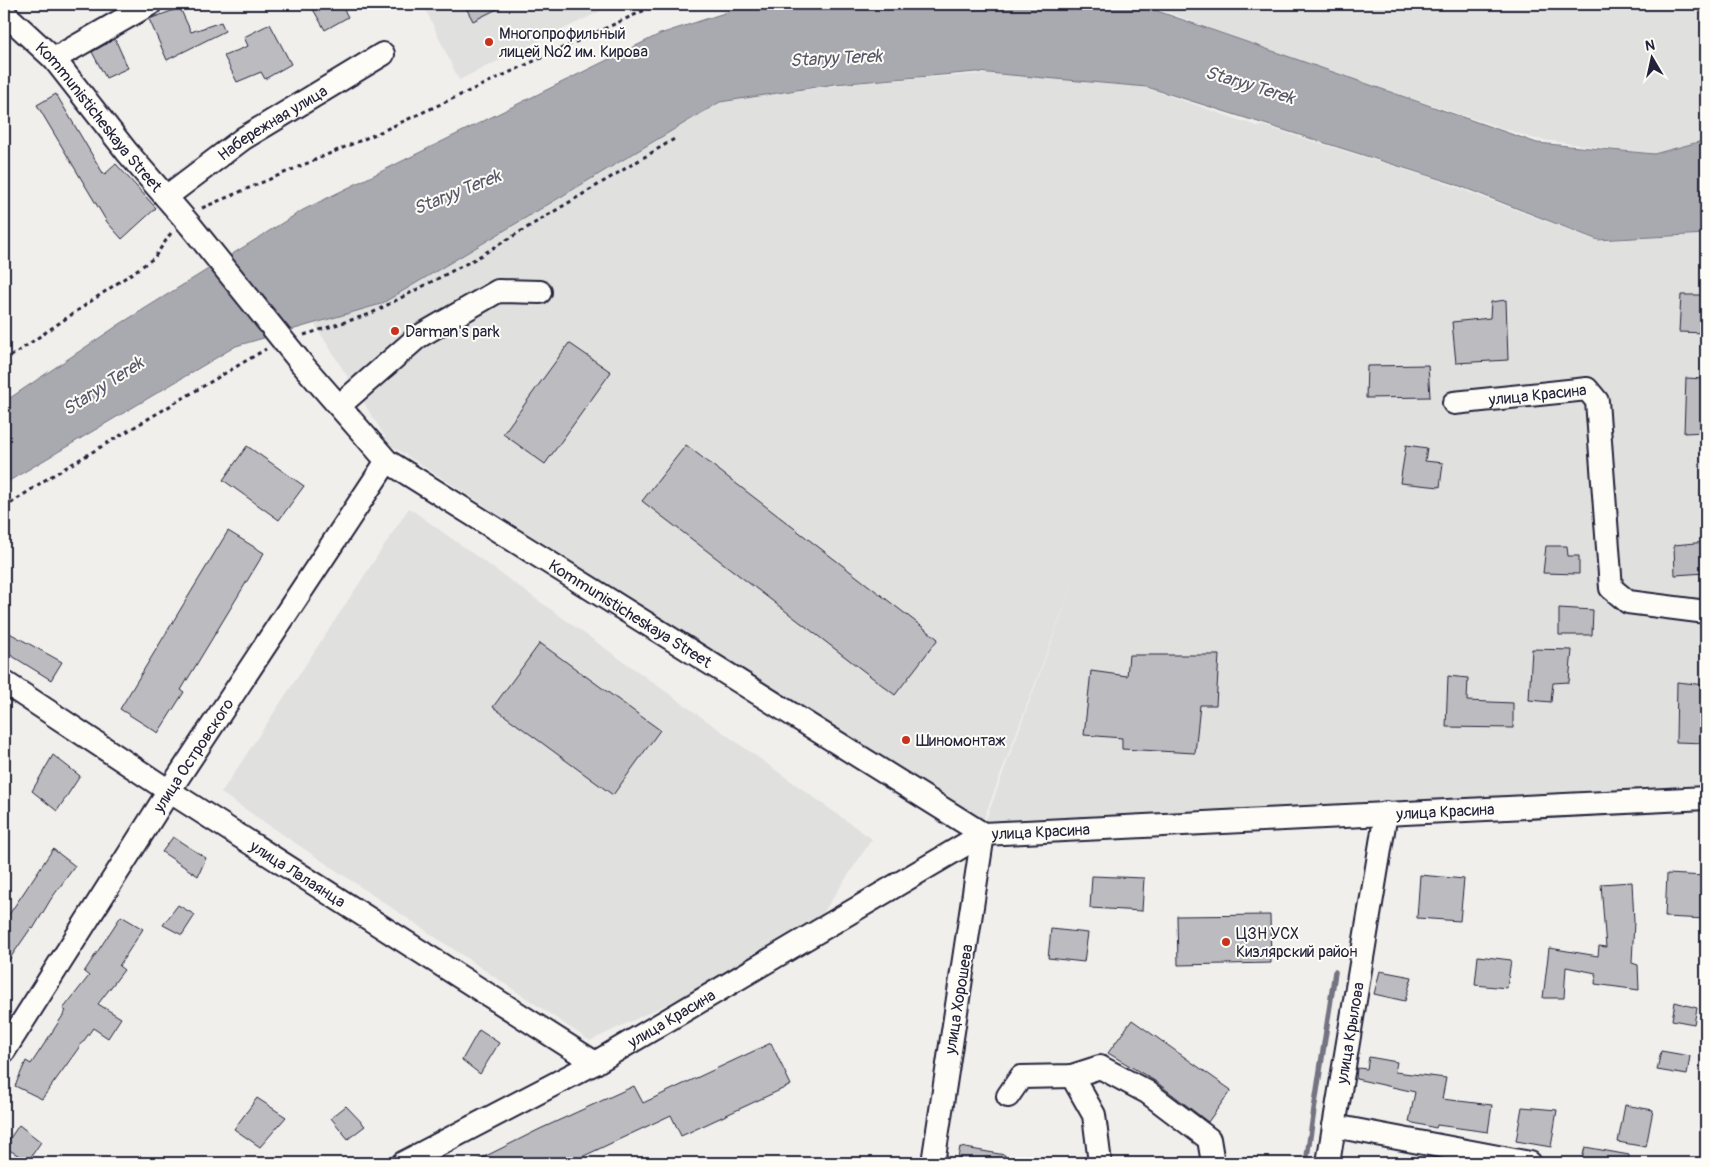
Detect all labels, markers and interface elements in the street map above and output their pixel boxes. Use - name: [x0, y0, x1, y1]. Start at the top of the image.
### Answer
- place label: Многопрофильный лицей №2 им. Кирова: [499, 24, 648, 62]
- north arrow: [1628, 32, 1678, 82]
- marker: Многопрофильный лицей №2 им. Кирова: [483, 36, 495, 48]
- text: N: [1644, 37, 1656, 55]
- street label: Kommunisticheskaya Street: [31, 38, 166, 197]
- water label: Staryy Terek: [789, 45, 884, 72]
- water label: Staryy Terek: [1202, 61, 1299, 110]
- street label: Набережная улица: [214, 81, 331, 165]
- water label: Staryy Terek: [410, 164, 506, 220]
- place label: Darman's park: [405, 322, 500, 342]
- marker: Darman's park: [389, 325, 401, 337]
- water label: Staryy Terek: [58, 351, 149, 421]
- street label: улица Красина: [1487, 380, 1588, 410]
- street label: Kommunisticheskaya Street: [544, 556, 716, 673]
- street label: улица Островского: [148, 694, 239, 817]
- place label: Шиномонтаж: [916, 731, 1006, 751]
- marker: Шиномонтаж: [900, 734, 912, 746]
- street label: улица Красина: [1395, 800, 1495, 824]
- street label: улица Красина: [990, 820, 1091, 845]
- street label: улица Лалаянца: [245, 836, 349, 912]
- place label: ЦЗН УСХ Кизлярский район: [1236, 924, 1357, 962]
- marker: ЦЗН УСХ Кизлярский район: [1220, 936, 1232, 948]
- street label: улица Хорошева: [940, 943, 978, 1057]
- street label: улица Крылова: [1332, 981, 1369, 1086]
- street label: улица Красина: [623, 985, 719, 1053]

